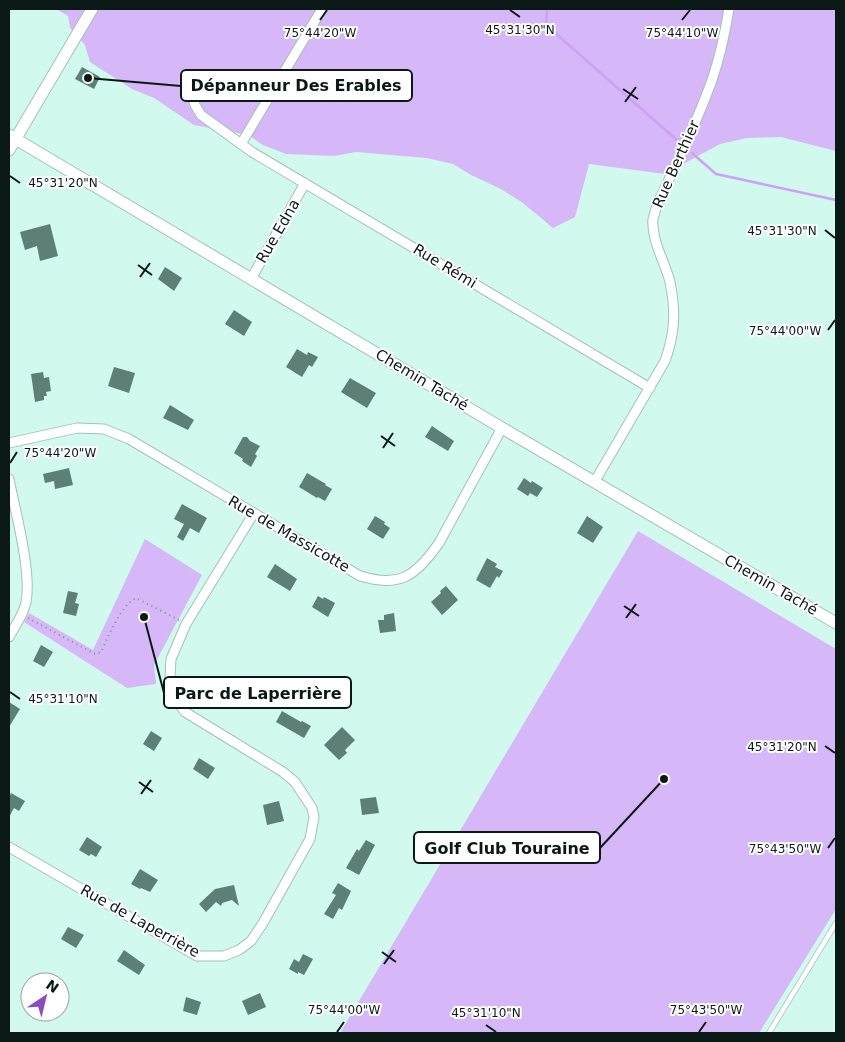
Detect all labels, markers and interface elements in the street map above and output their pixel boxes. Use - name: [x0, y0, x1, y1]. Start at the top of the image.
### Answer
- text: 45°31'30"N: [485, 23, 555, 37]
- text: 75°44'20"W: [284, 26, 356, 40]
- text: 75°44'10"W: [646, 26, 718, 40]
- callout: Dépanneur Des Erables: [181, 70, 412, 101]
- text: Dépanneur Des Erables: [190, 76, 402, 95]
- street label: Rue Berthier: [649, 117, 704, 211]
- text: 45°31'20"N: [28, 176, 98, 190]
- street label: Rue Edna: [252, 196, 304, 266]
- text: 45°31'30"N: [747, 224, 817, 238]
- street label: Rue Rémi: [410, 240, 480, 292]
- text: 75°44'00"W: [749, 324, 821, 338]
- street label: Chemin Taché: [372, 345, 472, 415]
- text: 75°44'20"W: [24, 446, 96, 460]
- street label: Rue de Massicotte: [225, 492, 353, 576]
- street label: Chemin Taché: [721, 551, 821, 619]
- callout: Parc de Laperrière: [164, 677, 351, 708]
- text: Parc de Laperrière: [174, 684, 342, 703]
- text: 45°31'10"N: [28, 692, 98, 706]
- text: 45°31'20"N: [747, 740, 817, 754]
- callout: Golf Club Touraine: [414, 832, 600, 863]
- text: Golf Club Touraine: [424, 839, 590, 858]
- text: 75°43'50"W: [749, 842, 821, 856]
- street label: Rue de Laperrière: [77, 881, 203, 961]
- north arrow: [20, 972, 70, 1022]
- text: N: [43, 976, 62, 996]
- text: 75°44'00"W: [308, 1003, 380, 1017]
- text: 75°43'50"W: [670, 1003, 742, 1017]
- text: 45°31'10"N: [451, 1006, 521, 1020]

